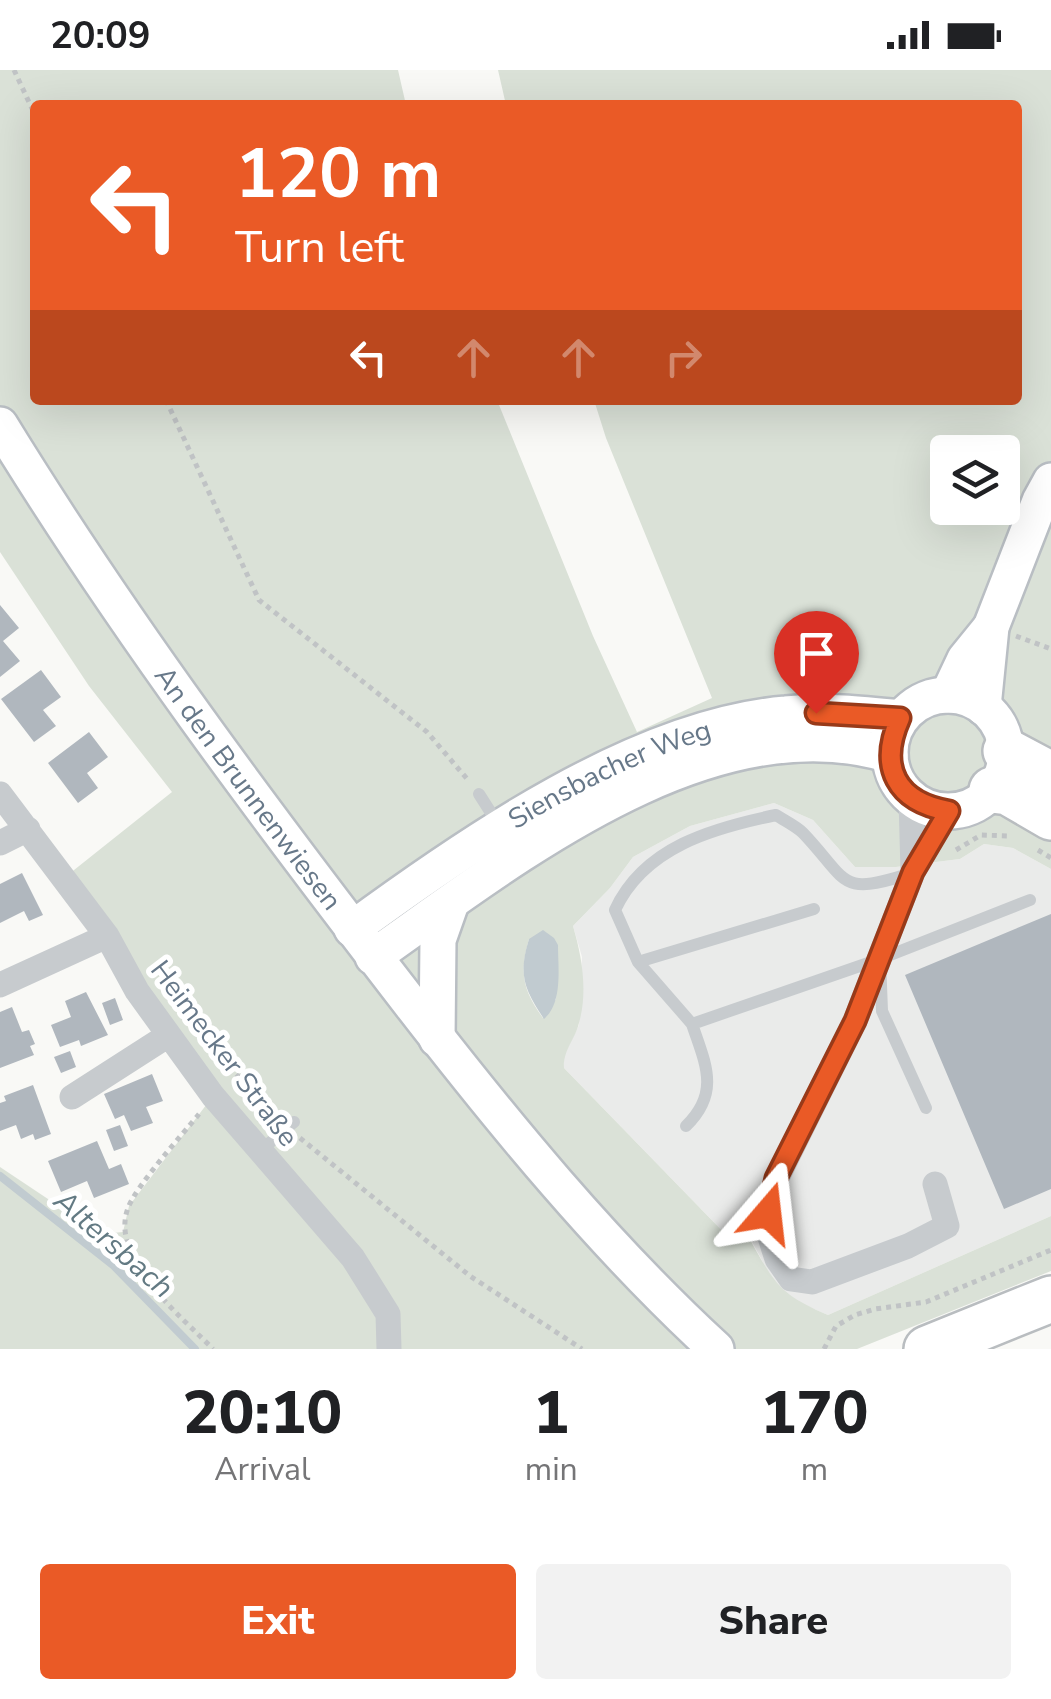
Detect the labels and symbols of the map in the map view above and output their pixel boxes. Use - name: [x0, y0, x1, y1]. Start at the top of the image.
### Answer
- pin: [774, 611, 859, 714]
- street label: An den Brunnenwiesen: [145, 659, 350, 918]
- street label: Siensbacher Weg: [501, 711, 716, 838]
- street label: Heimecker Straße: [142, 953, 307, 1155]
- position arrow: [716, 1161, 820, 1265]
- water label: Altersbach: [44, 1180, 182, 1308]

